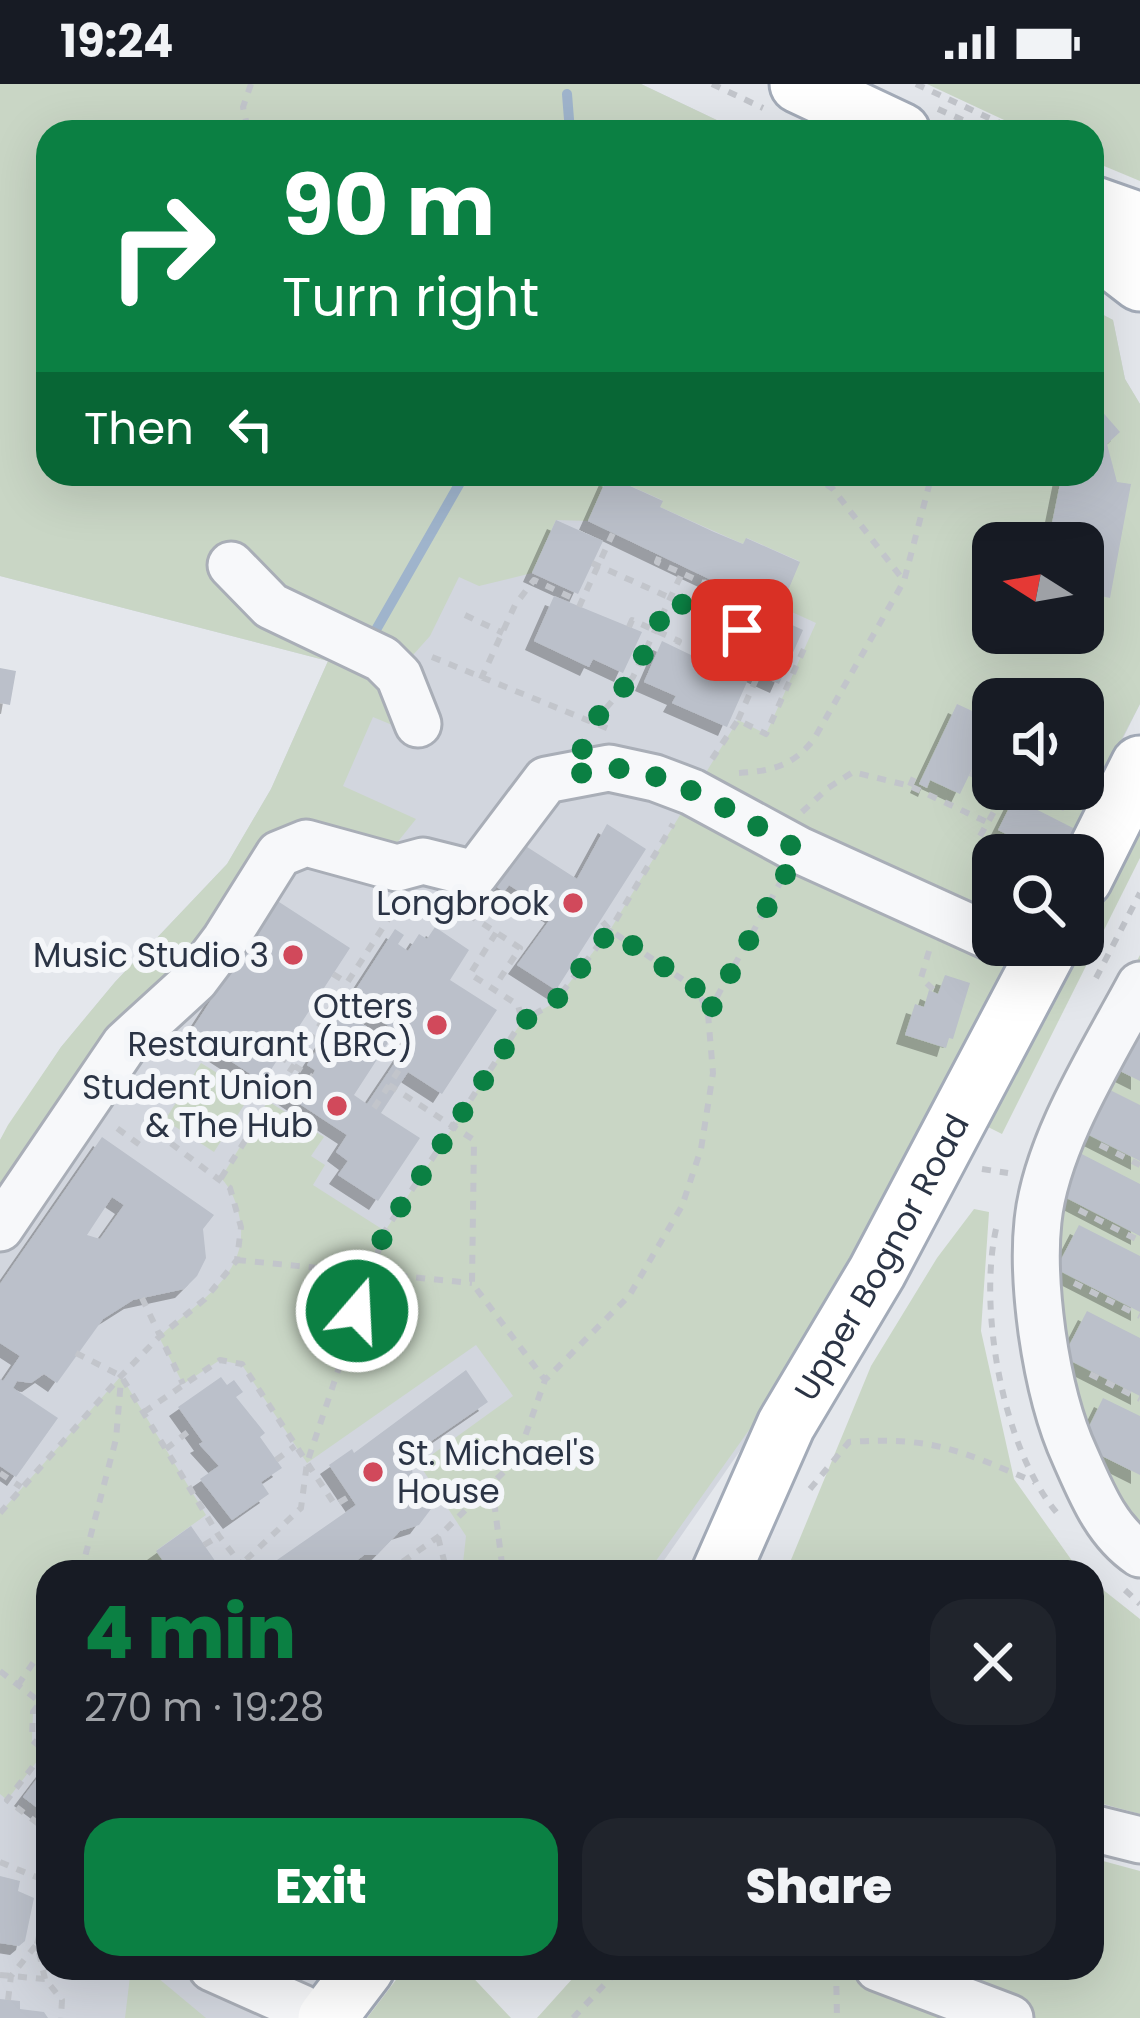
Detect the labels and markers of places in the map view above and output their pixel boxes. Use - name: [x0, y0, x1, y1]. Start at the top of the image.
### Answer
- pin: [691, 579, 793, 681]
- place label: Longbrook: [376, 880, 549, 927]
- marker: Longbrook: [560, 890, 586, 916]
- place label: Music Studio 3: [33, 932, 269, 979]
- marker: Music Studio 3: [280, 942, 306, 968]
- place label: Otters Restaurant (BRC): [128, 983, 413, 1068]
- marker: Otters Restaurant (BRC): [424, 1012, 450, 1038]
- place label: Student Union & The Hub: [82, 1064, 313, 1149]
- marker: Student Union & The Hub: [324, 1093, 350, 1119]
- place label: St. Michael's House: [397, 1430, 595, 1515]
- marker: St. Michael's House: [360, 1459, 386, 1485]

